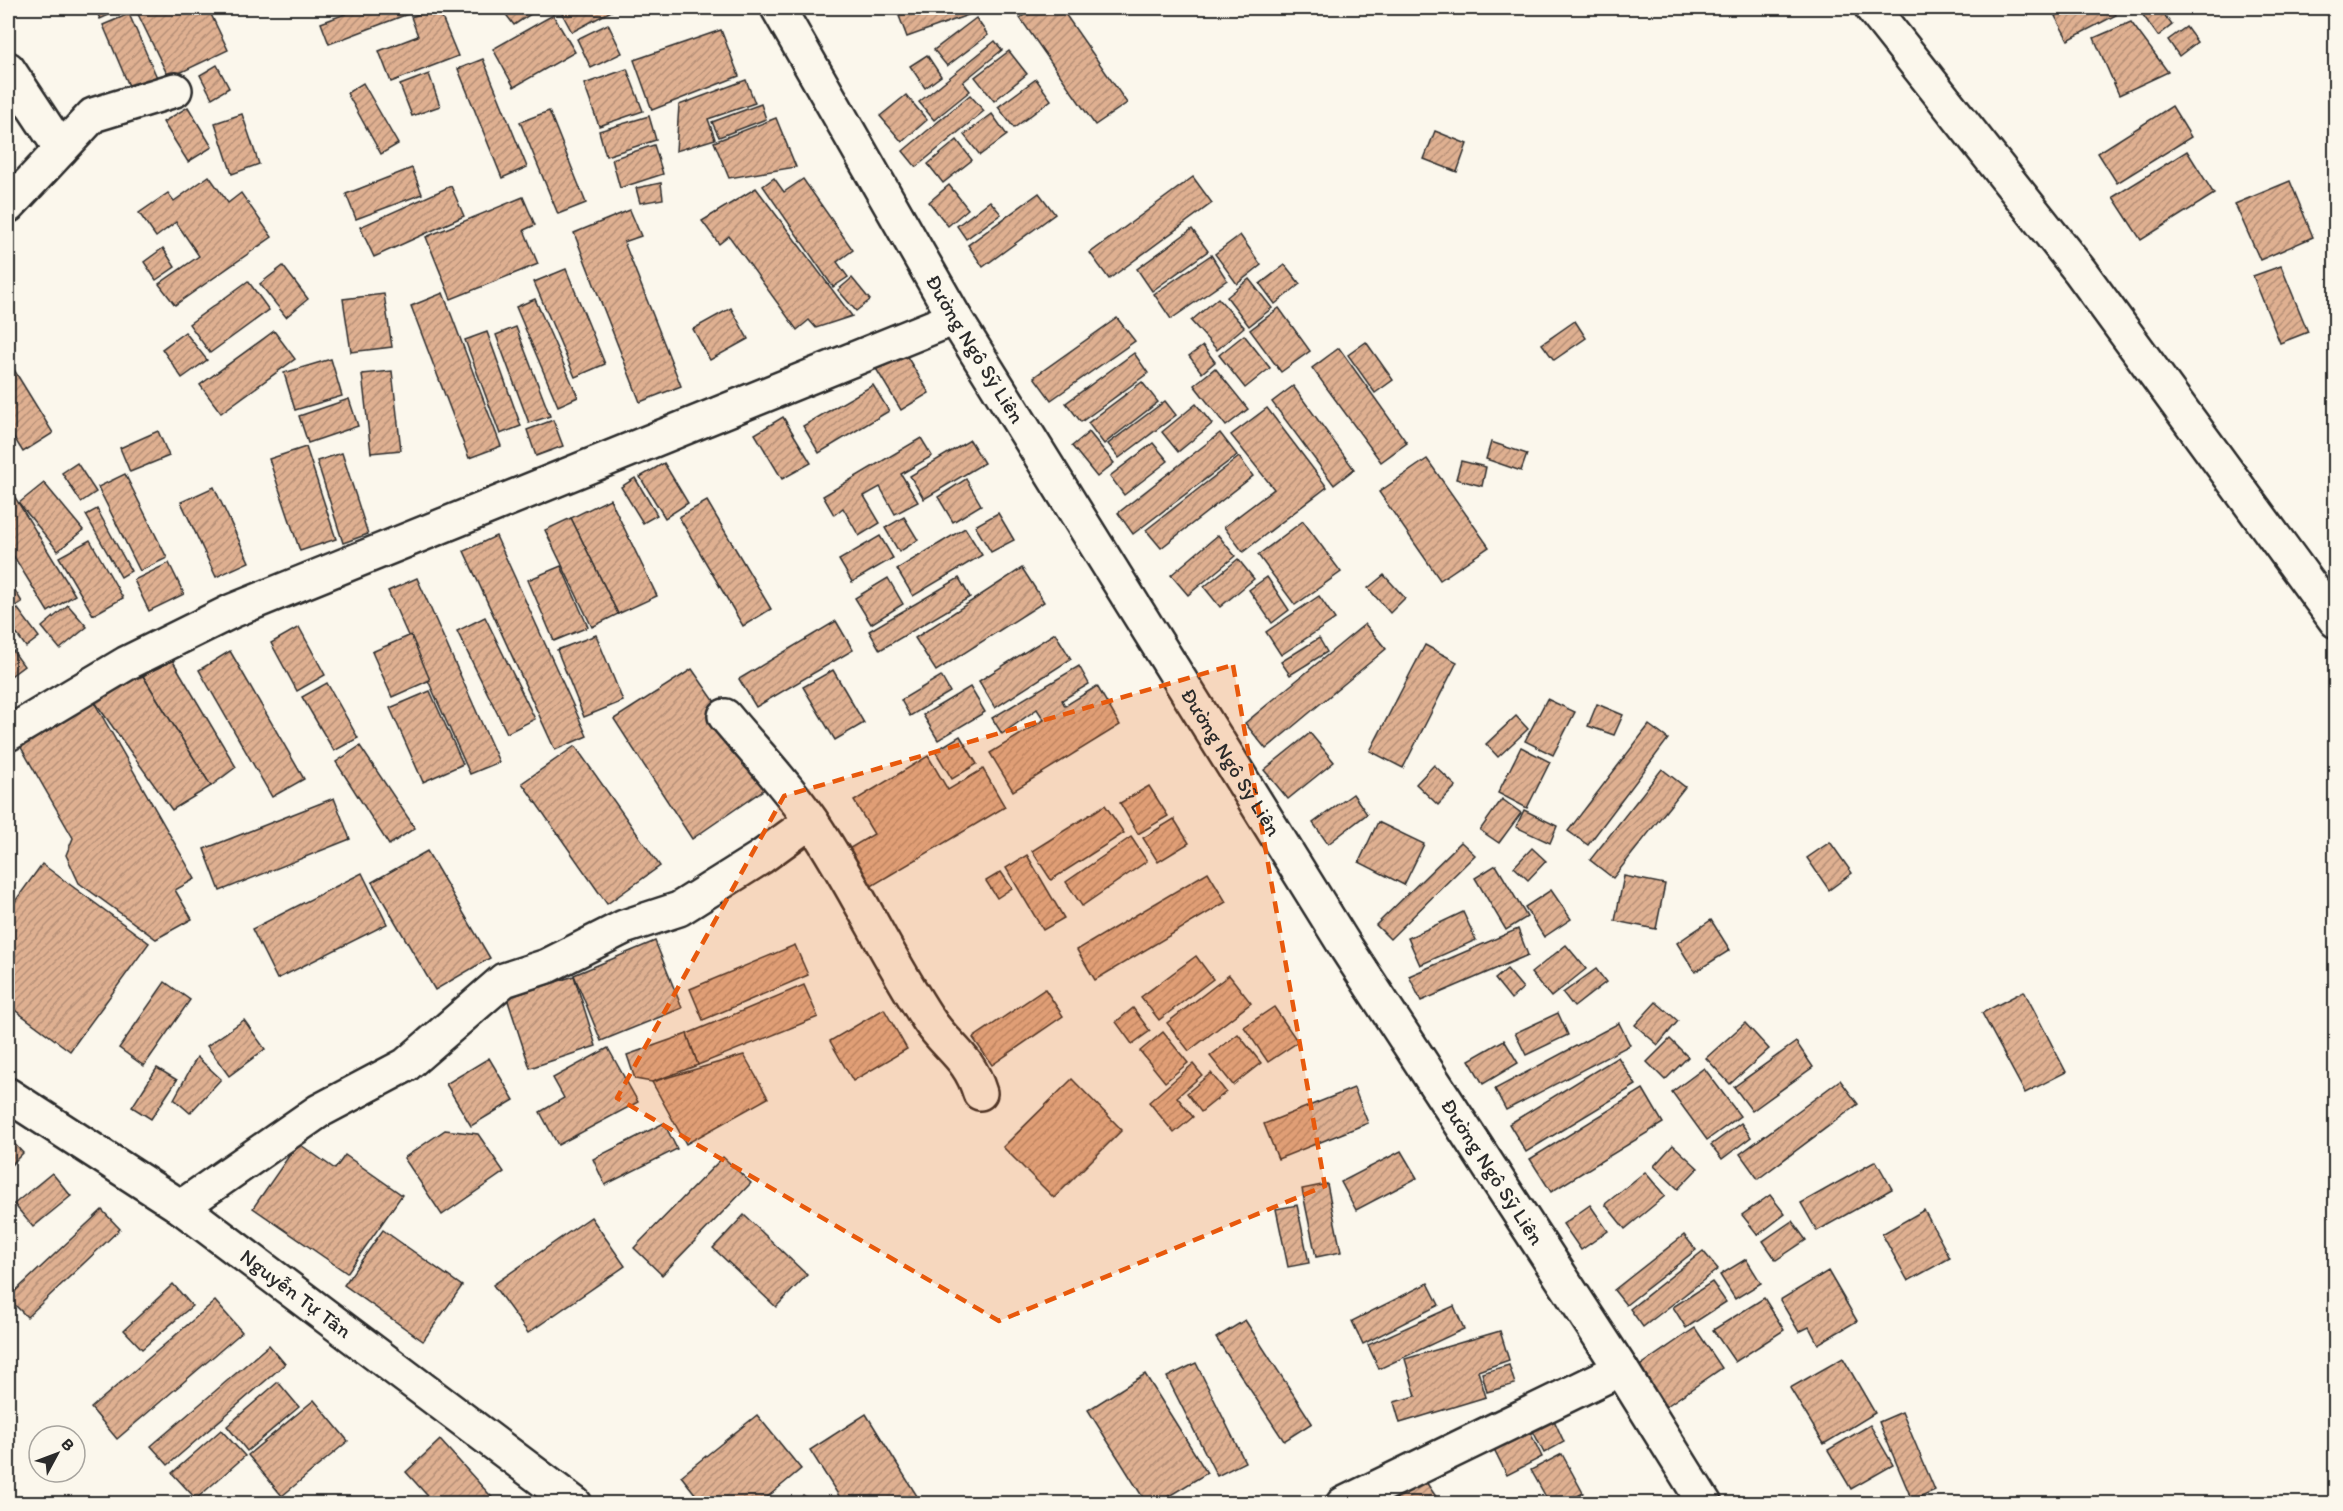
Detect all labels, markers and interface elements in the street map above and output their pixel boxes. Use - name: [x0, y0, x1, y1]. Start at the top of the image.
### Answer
- street label: Đường Ngô Sỹ Liên: [921, 270, 1030, 428]
- street label: Đường Ngô Sỹ Liên: [1176, 683, 1287, 841]
- street label: Đường Ngô Sỹ Liên: [1436, 1094, 1550, 1250]
- street label: Nguyễn Tự Tân: [236, 1243, 357, 1343]
- north arrow: [27, 1424, 87, 1484]
- text: B: [57, 1434, 79, 1455]

